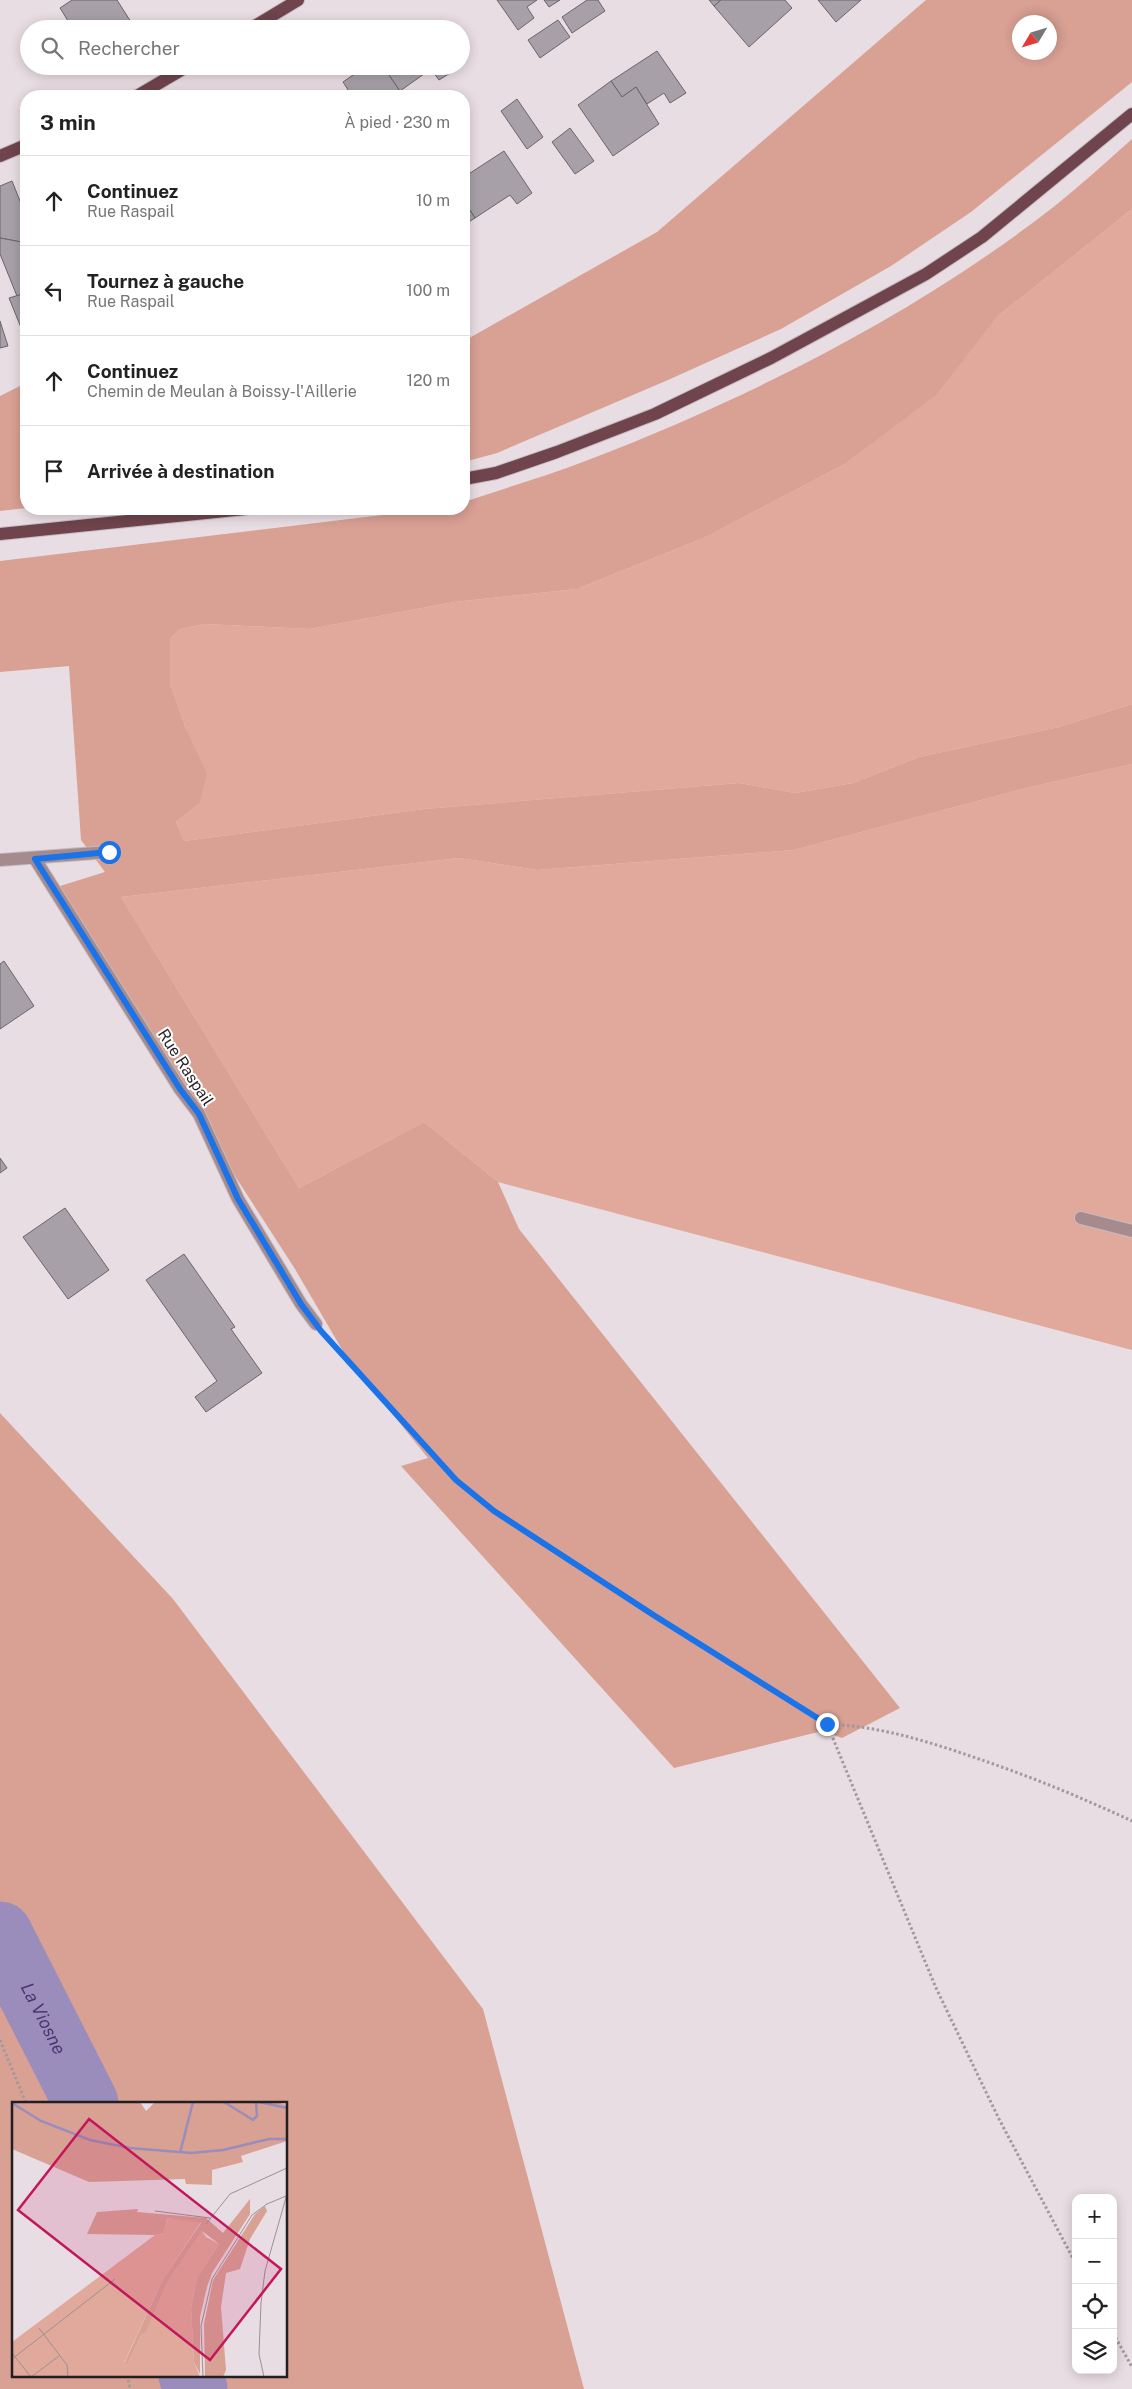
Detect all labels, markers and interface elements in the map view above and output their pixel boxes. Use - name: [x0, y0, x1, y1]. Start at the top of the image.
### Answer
- north arrow: [1012, 15, 1057, 60]
- search box: [20, 20, 470, 75]
- icon: search: [38, 34, 66, 62]
- text: Rechercher: [78, 37, 180, 59]
- text: 3 min: [40, 110, 96, 135]
- text: À pied · 230 m: [344, 113, 450, 132]
- text: Continuez: [87, 180, 178, 202]
- icon: ahead: [40, 187, 68, 215]
- text: 10 m: [416, 191, 450, 210]
- text: Rue Raspail: [87, 202, 175, 221]
- text: Tournez à gauche: [87, 270, 244, 292]
- icon: left: [40, 277, 68, 305]
- text: 100 m: [406, 281, 450, 300]
- text: Rue Raspail: [87, 292, 175, 311]
- text: Continuez: [87, 360, 178, 382]
- icon: ahead: [40, 367, 68, 395]
- text: 120 m: [406, 371, 450, 390]
- text: Chemin de Meulan à Boissy-l'Aillerie: [87, 382, 357, 401]
- icon: arrive: [40, 457, 68, 485]
- text: Arrivée à destination: [87, 460, 275, 482]
- route start: [98, 841, 121, 864]
- street label: Rue Raspail: [154, 1025, 217, 1109]
- route end: [816, 1713, 839, 1736]
- water label: La Viosne: [17, 1979, 71, 2058]
- inset map: [12, 2102, 288, 2376]
- map controls: [1072, 2194, 1117, 2374]
- button: +: [1072, 2194, 1117, 2239]
- button: −: [1072, 2239, 1117, 2284]
- button: locate: [1072, 2284, 1117, 2329]
- button: layers: [1072, 2329, 1117, 2374]

